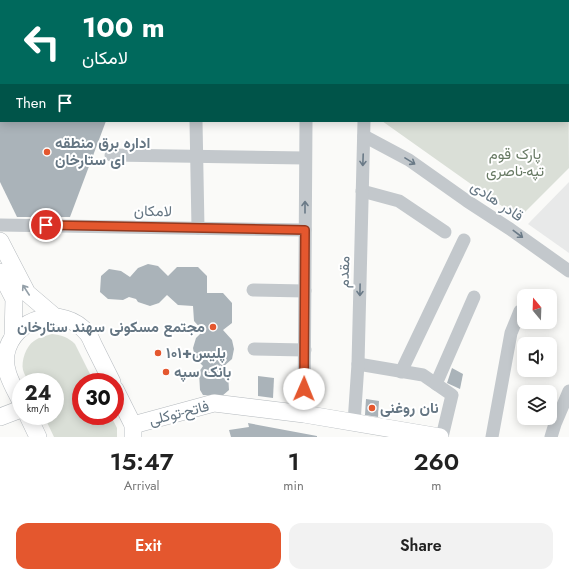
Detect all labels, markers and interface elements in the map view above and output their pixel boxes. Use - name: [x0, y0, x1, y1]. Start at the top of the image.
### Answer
- text: 100 m: [82, 7, 165, 48]
- icon: left: [16, 16, 68, 68]
- text: لامکان: [82, 45, 128, 71]
- text: Then: [16, 92, 46, 114]
- icon: arrive: [54, 92, 76, 114]
- place label: اداره برق منطقه ای ستارخان: [55, 132, 150, 171]
- park label: پارک قوم تپه-ناصری: [486, 143, 544, 182]
- marker: اداره برق منطقه ای ستارخان: [42, 147, 52, 157]
- one-way arrow: [359, 153, 367, 166]
- one-way arrow: [404, 157, 415, 165]
- street label: قادر هادی: [466, 175, 528, 227]
- street label: لامکان: [134, 200, 172, 222]
- one-way arrow: [301, 201, 309, 214]
- pin: [29, 208, 63, 242]
- icon: arrive: [35, 214, 57, 236]
- one-way arrow: [512, 230, 523, 238]
- street label: مقدم: [333, 256, 355, 288]
- one-way arrow: [356, 283, 364, 296]
- one-way arrow: [22, 284, 30, 295]
- north arrow: [517, 289, 557, 329]
- map controls: [517, 289, 557, 425]
- place label: مجتمع مسکونی سهند ستارخان: [17, 316, 205, 338]
- marker: مجتمع مسکونی سهند ستارخان: [208, 322, 218, 332]
- button: sound: [517, 337, 557, 377]
- place label: پلیس+۱۰۱: [166, 342, 226, 364]
- marker: پلیس+۱۰۱: [153, 348, 163, 358]
- place label: بانک سپه: [174, 361, 231, 383]
- marker: بانک سپه: [161, 367, 171, 377]
- position arrow: [283, 368, 325, 410]
- speed limit sign: 30: [72, 373, 124, 425]
- text: 24: [24, 379, 52, 408]
- button: layers: [517, 385, 557, 425]
- street label: فاتح-توکلی: [147, 395, 212, 431]
- place label: نان روغنی: [380, 397, 439, 419]
- text: km/h: [27, 401, 49, 416]
- marker: نان روغنی: [367, 403, 377, 413]
- text: 15:47: [110, 444, 174, 479]
- text: 1: [288, 444, 299, 479]
- text: 260: [413, 444, 459, 479]
- text: Arrival: [124, 476, 160, 495]
- text: min: [283, 476, 304, 495]
- text: m: [431, 476, 441, 495]
- button: Exit: [16, 523, 281, 569]
- button: Share: [289, 523, 553, 569]

